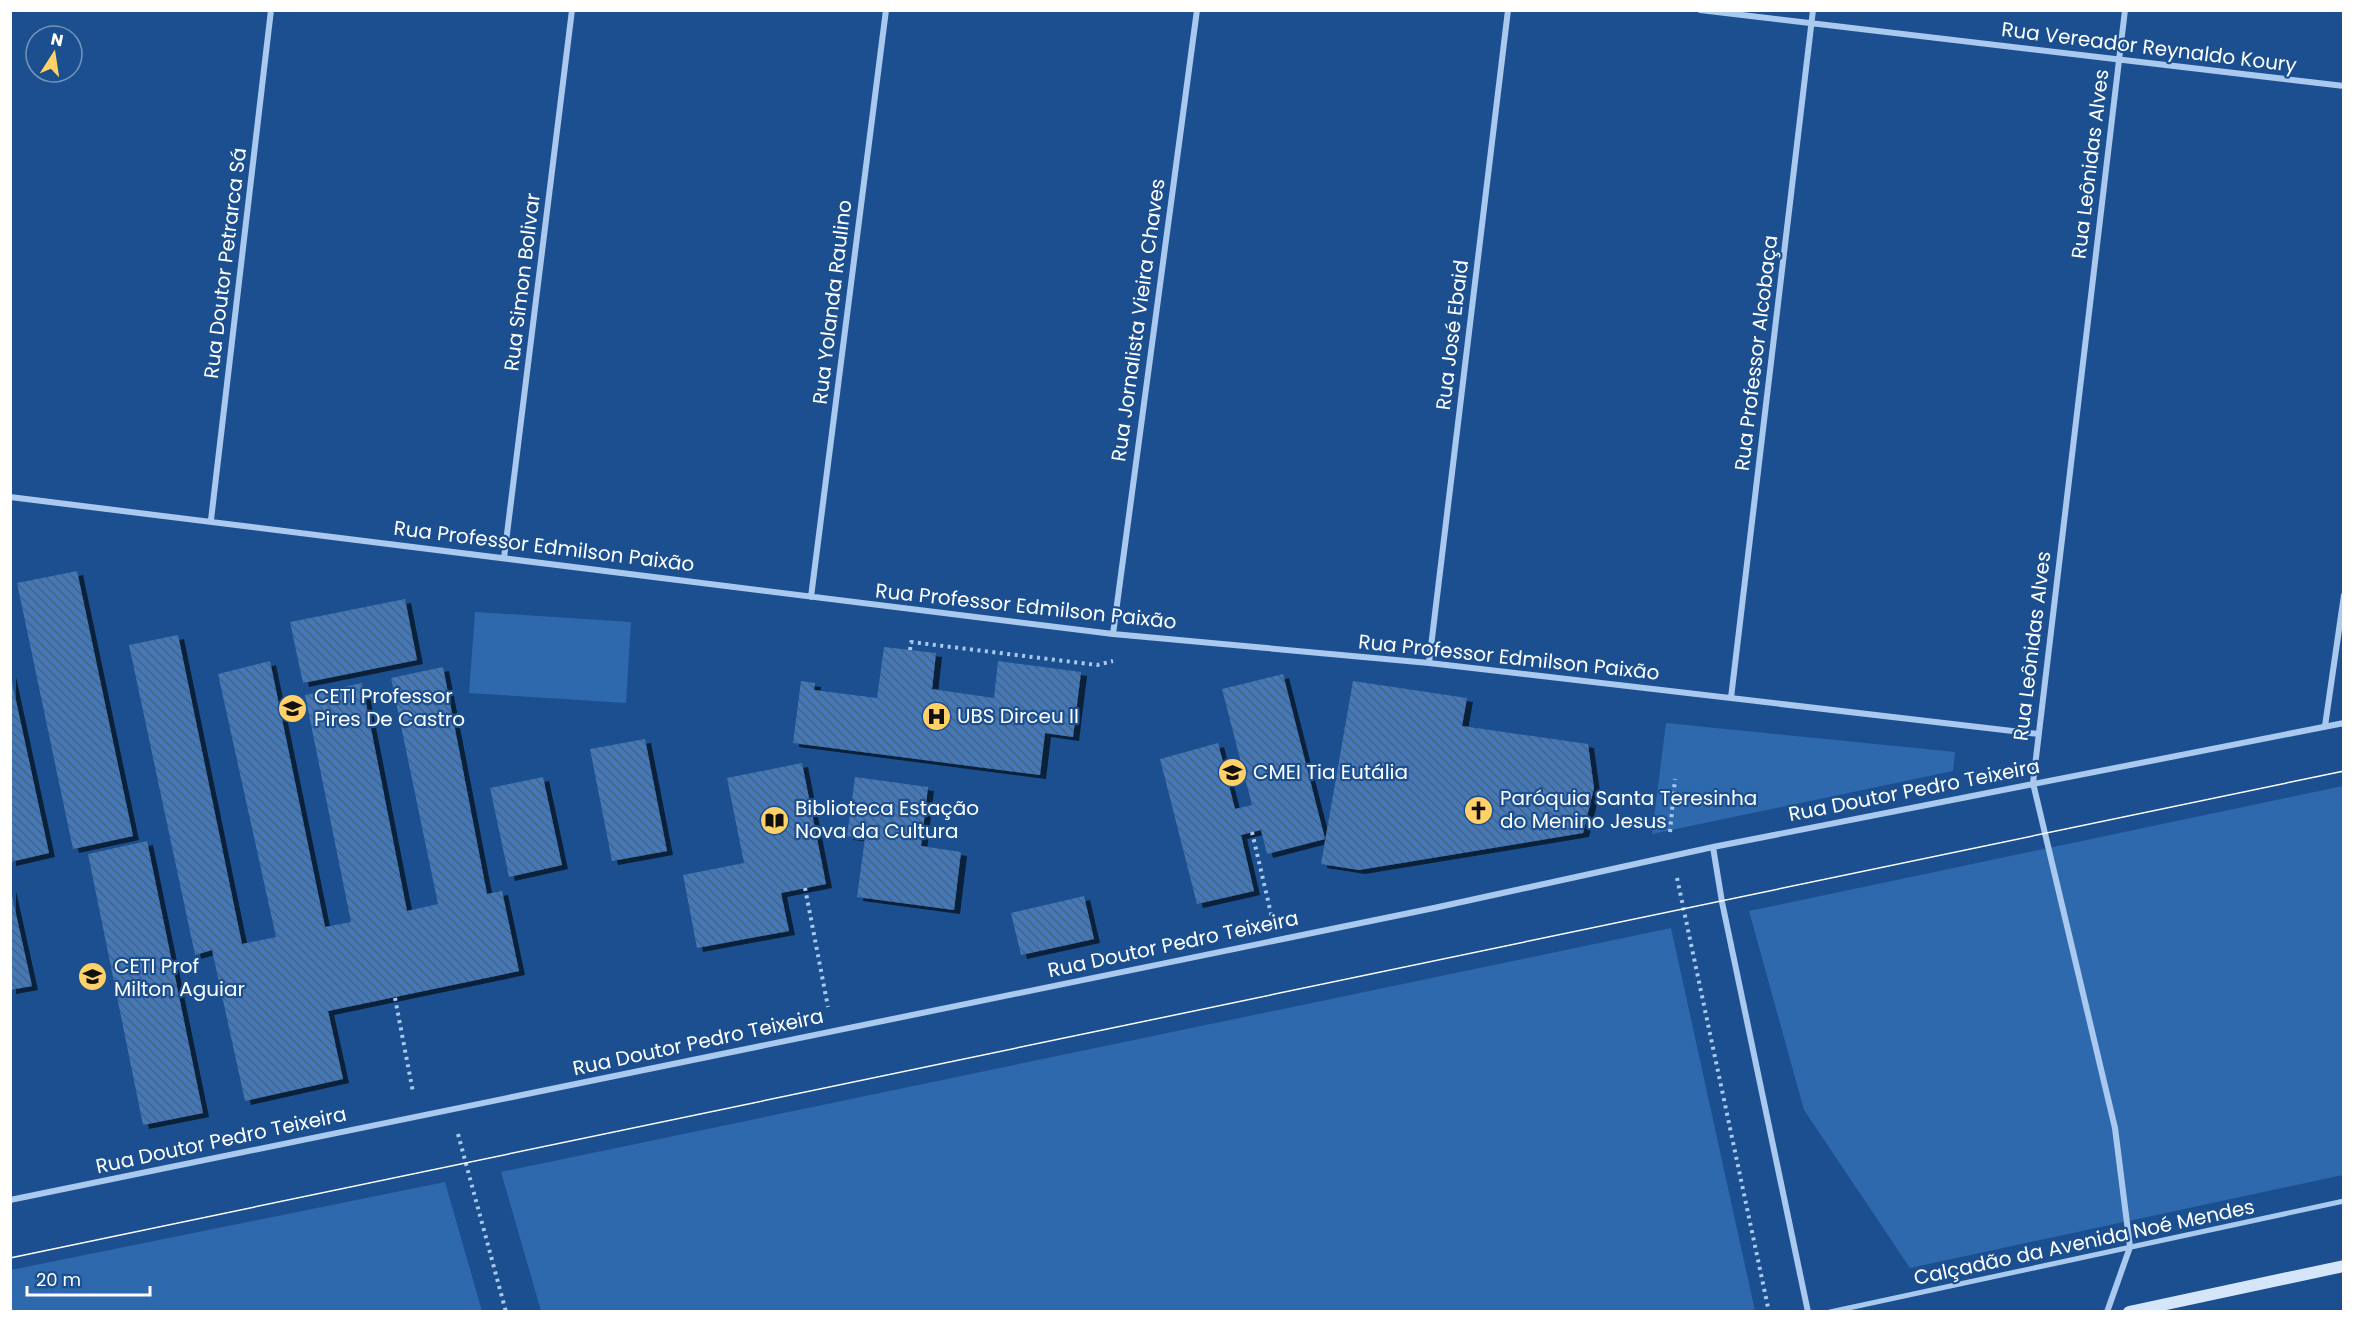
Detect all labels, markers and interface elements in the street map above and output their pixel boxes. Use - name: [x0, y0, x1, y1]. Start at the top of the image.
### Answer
- street label: Rua Vereador Reynaldo Koury: [2000, 15, 2298, 79]
- north arrow: [24, 24, 84, 84]
- text: N: [49, 27, 65, 52]
- street label: Rua Leônidas Alves: [2064, 68, 2116, 260]
- street label: Rua Doutor Petrarca Sá: [197, 146, 253, 380]
- street label: Rua Jornalista Vieira Chaves: [1104, 177, 1172, 463]
- street label: Rua Simon Bolivar: [497, 191, 547, 373]
- street label: Rua Yolanda Raulino: [806, 198, 858, 406]
- street label: Rua Professor Alcobaça: [1728, 234, 1784, 472]
- street label: Rua José Ebaid: [1429, 258, 1475, 412]
- street label: Rua Professor Edmilson Paixão: [392, 514, 696, 578]
- street label: Rua Leônidas Alves: [2006, 550, 2058, 742]
- street label: Rua Professor Edmilson Paixão: [874, 576, 1178, 636]
- street label: Rua Professor Edmilson Paixão: [1357, 627, 1661, 687]
- place label: CETI Professor Pires De Castro: [314, 682, 465, 733]
- school or university icon: CETI Professor Pires De Castro: [277, 692, 309, 724]
- hospital icon: UBS Dirceu II: [920, 700, 952, 732]
- place label: UBS Dirceu II: [957, 702, 1079, 730]
- street label: Rua Doutor Pedro Teixeira: [1786, 752, 2042, 828]
- school or university icon: CMEI Tia Eutália: [1216, 756, 1248, 788]
- place label: CMEI Tia Eutália: [1253, 758, 1408, 786]
- place label: Paróquia Santa Teresinha do Menino Jesus: [1500, 784, 1757, 835]
- place label: Biblioteca Estação Nova da Cultura: [795, 794, 979, 845]
- church icon: Paróquia Santa Teresinha do Menino Jesus: [1463, 794, 1495, 826]
- library icon: Biblioteca Estação Nova da Cultura: [758, 804, 790, 836]
- street label: Rua Doutor Pedro Teixeira: [1045, 904, 1301, 984]
- place label: CETI Prof Milton Aguiar: [114, 952, 245, 1003]
- school or university icon: CETI Prof Milton Aguiar: [77, 961, 109, 993]
- street label: Rua Doutor Pedro Teixeira: [570, 1002, 826, 1082]
- street label: Rua Doutor Pedro Teixeira: [93, 1100, 349, 1180]
- street label: Calçadão da Avenida Noé Mendes: [1911, 1192, 2257, 1292]
- scale bar: [27, 1259, 150, 1297]
- text: 20 m: [36, 1267, 81, 1292]

